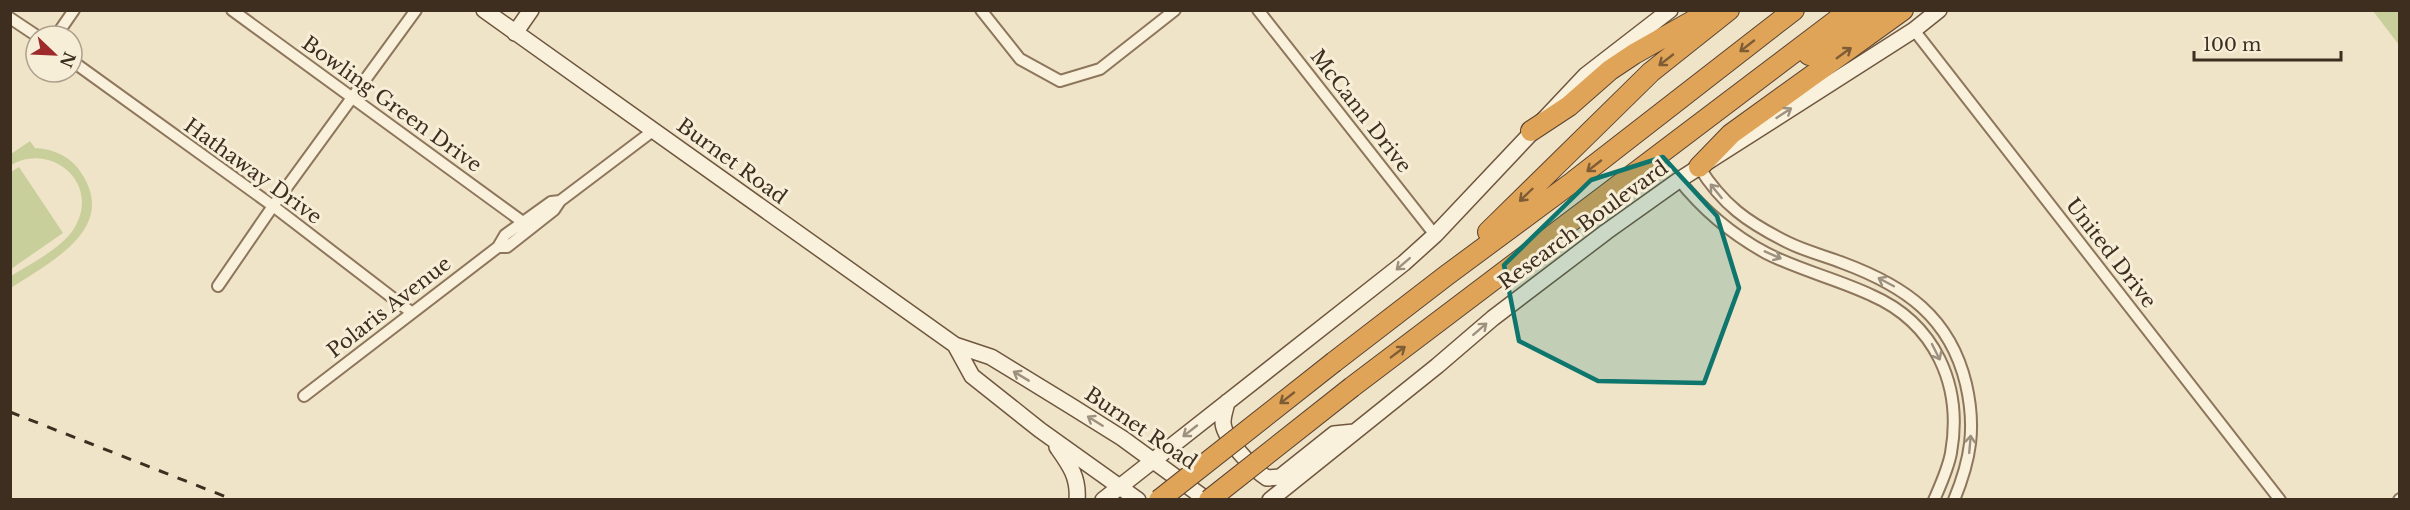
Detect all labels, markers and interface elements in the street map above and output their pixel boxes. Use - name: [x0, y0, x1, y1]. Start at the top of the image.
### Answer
- north arrow: [24, 24, 84, 84]
- scale bar: [2194, 24, 2341, 62]
- street label: Bowling Green Drive: [298, 31, 486, 177]
- text: 100 m: [2203, 34, 2261, 56]
- one-way arrow: [1740, 39, 1756, 52]
- street label: McCann Drive: [1305, 45, 1417, 177]
- one-way arrow: [1835, 47, 1852, 59]
- text: N: [56, 49, 80, 71]
- one-way arrow: [1659, 53, 1675, 66]
- one-way arrow: [1775, 106, 1792, 118]
- street label: Hathaway Drive: [180, 113, 326, 229]
- street label: Burnet Road: [672, 113, 792, 209]
- street label: Research Boulevard: [1494, 155, 1672, 295]
- one-way arrow: [1586, 159, 1602, 172]
- one-way arrow: [1709, 183, 1722, 199]
- one-way arrow: [1518, 188, 1533, 202]
- street label: United Drive: [2061, 193, 2161, 313]
- one-way arrow: [1763, 250, 1781, 261]
- street label: Polaris Avenue: [322, 251, 456, 363]
- one-way arrow: [1396, 257, 1411, 271]
- one-way arrow: [1877, 276, 1895, 287]
- one-way arrow: [1473, 322, 1488, 336]
- one-way arrow: [1931, 343, 1942, 361]
- one-way arrow: [1390, 345, 1406, 358]
- one-way arrow: [1013, 369, 1030, 381]
- street label: Burnet Road: [1080, 382, 1202, 474]
- one-way arrow: [1280, 392, 1296, 405]
- one-way arrow: [1087, 414, 1104, 426]
- one-way arrow: [1182, 424, 1198, 437]
- one-way arrow: [1965, 434, 1976, 454]

